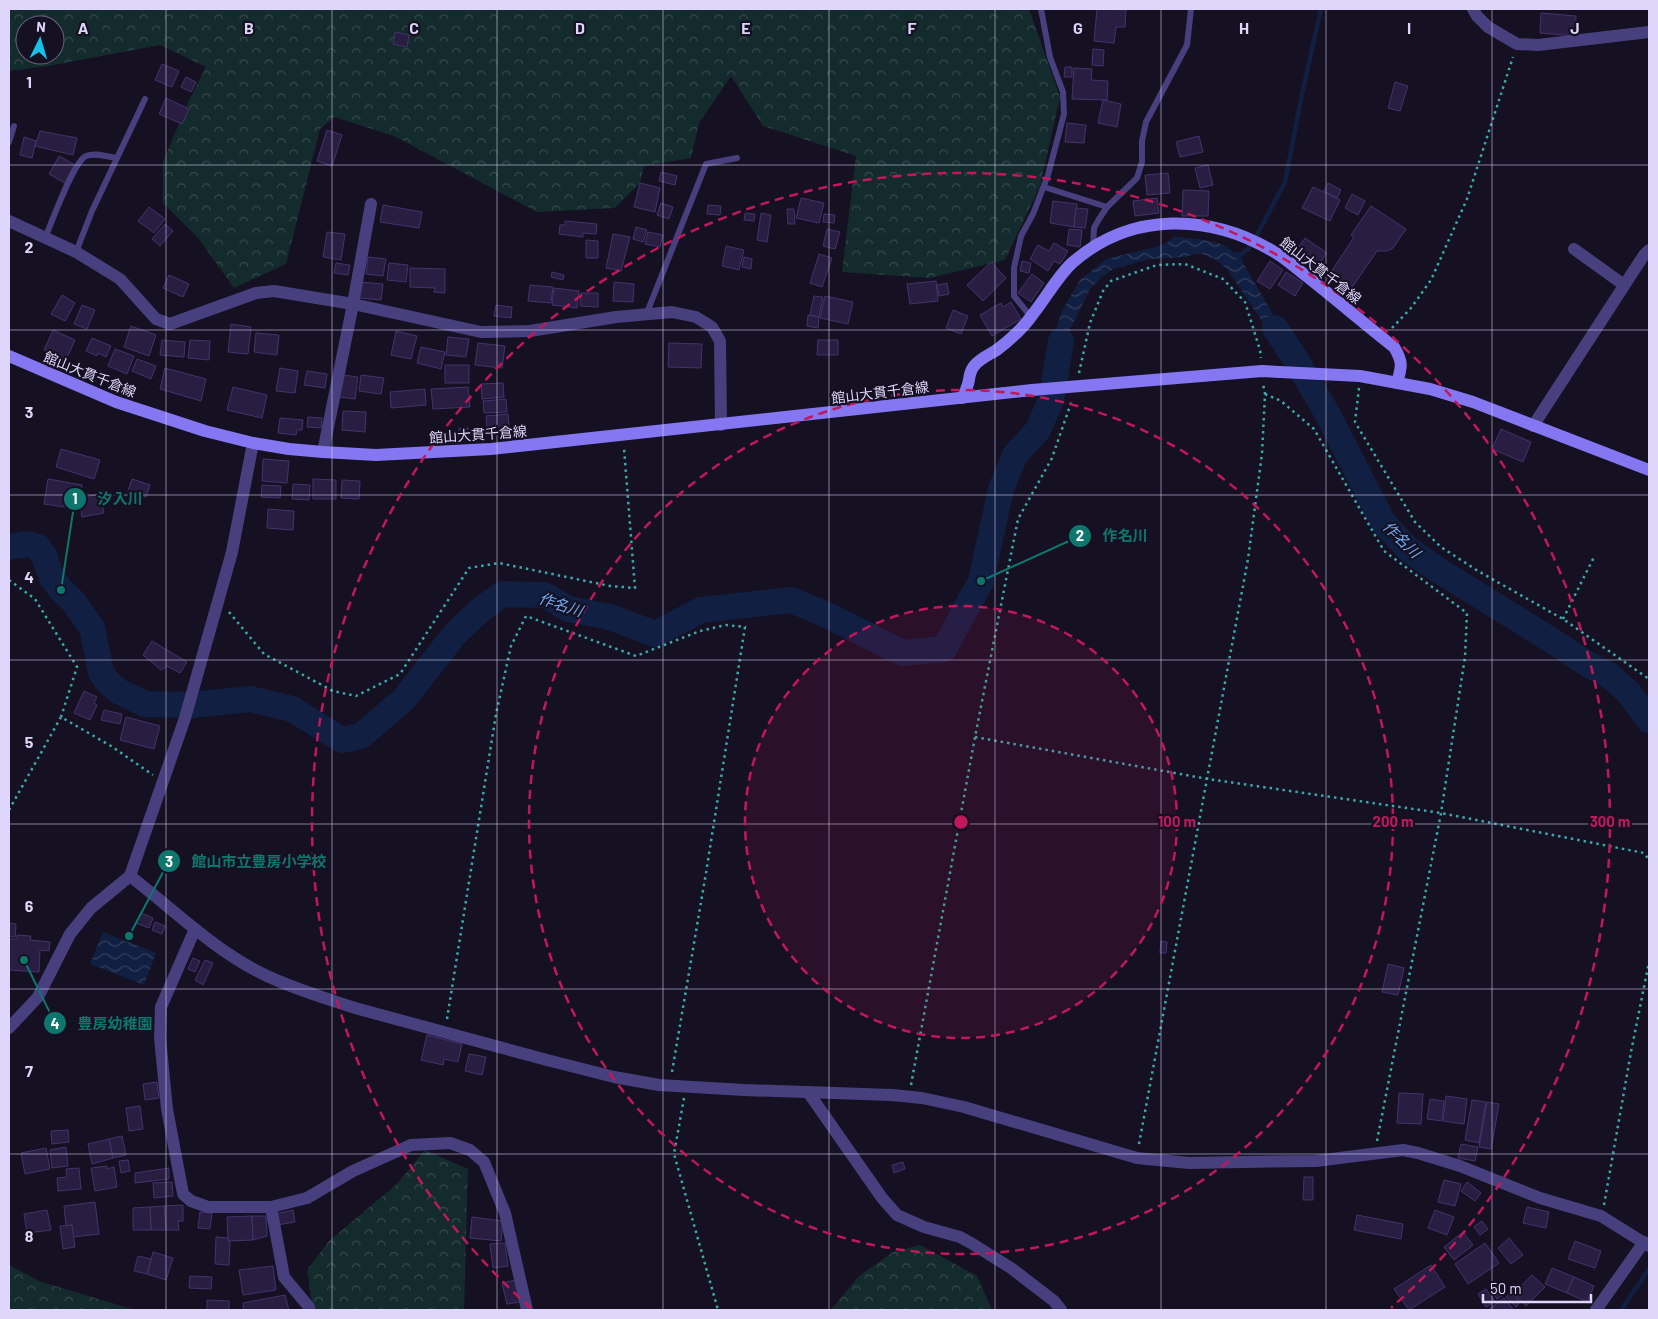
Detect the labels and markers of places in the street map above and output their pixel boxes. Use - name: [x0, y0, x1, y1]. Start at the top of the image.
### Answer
- callout: 汐入川: [63, 484, 153, 514]
- callout: 作名川: [1067, 521, 1157, 551]
- centre of rings: [952, 813, 970, 831]
- callout: 館山市立豊房小学校: [157, 846, 337, 876]
- callout: 豊房幼稚園: [43, 1008, 163, 1038]

